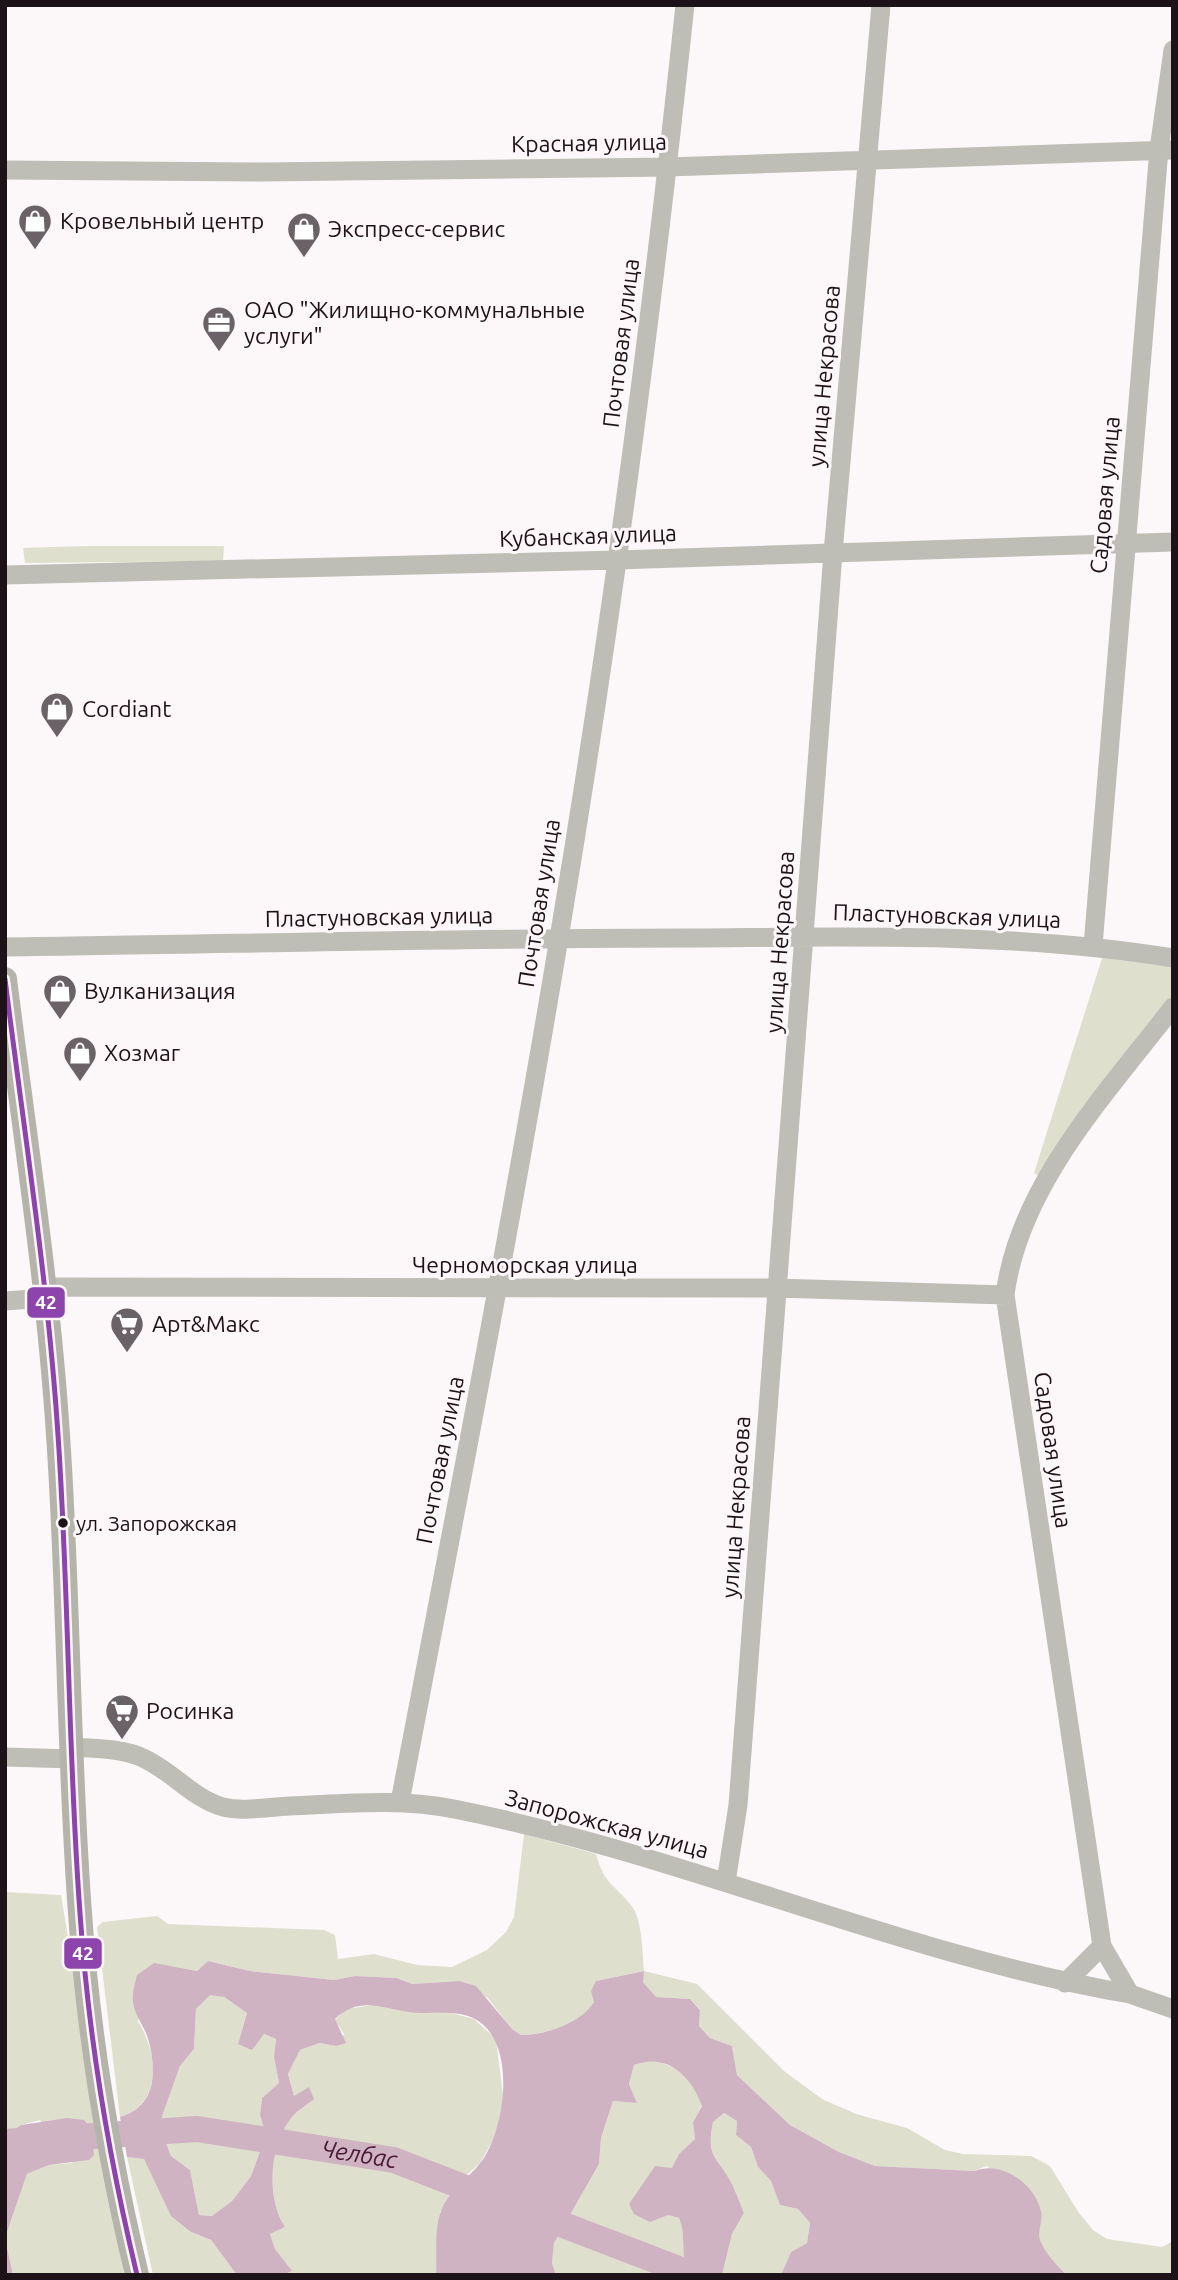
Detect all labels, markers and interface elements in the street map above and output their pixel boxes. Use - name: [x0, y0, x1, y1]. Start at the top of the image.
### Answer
- street label: Красная улица: [511, 129, 667, 156]
- shop icon: Кровельный центр: [16, 202, 54, 251]
- place label: Кровельный центр: [60, 208, 264, 233]
- shop icon: Экспресс-сервис: [285, 210, 323, 259]
- place label: Экспресс-сервис: [328, 216, 505, 241]
- street label: Почтовая улица: [598, 257, 643, 429]
- street label: улица Некрасова: [803, 284, 844, 468]
- place label: ОАО "Жилищно-коммунальные услуги": [244, 297, 585, 348]
- office icon: ОАО "Жилищно-коммунальные услуги": [200, 304, 238, 353]
- street label: Садовая улица: [1085, 415, 1124, 575]
- street label: Кубанская улица: [499, 520, 677, 551]
- shop icon: Cordiant: [38, 690, 76, 739]
- place label: Cordiant: [82, 696, 171, 721]
- street label: Почтовая улица: [513, 817, 564, 989]
- street label: улица Некрасова: [761, 850, 798, 1034]
- street label: Пластуновская улица: [832, 899, 1062, 932]
- street label: Пластуновская улица: [265, 902, 493, 931]
- shop icon: Вулканизация: [41, 972, 79, 1021]
- place label: Вулканизация: [84, 978, 236, 1003]
- shop icon: Хозмаг: [61, 1034, 99, 1083]
- place label: Хозмаг: [104, 1040, 180, 1065]
- street label: Черноморская улица: [412, 1252, 638, 1277]
- line badge: 42: [26, 1286, 66, 1319]
- text: 42: [35, 1291, 57, 1313]
- supermarket icon: Арт&Макс: [108, 1305, 146, 1354]
- place label: Арт&Макс: [152, 1311, 260, 1336]
- street label: Садовая улица: [1030, 1370, 1077, 1530]
- street label: Почтовая улица: [411, 1374, 468, 1546]
- street label: улица Некрасова: [717, 1415, 754, 1599]
- place label: ул. Запорожская: [76, 1511, 237, 1535]
- marker: ул. Запорожская: [56, 1516, 70, 1530]
- supermarket icon: Росинка: [103, 1692, 141, 1741]
- place label: Росинка: [146, 1698, 234, 1723]
- street label: Запорожская улица: [503, 1784, 712, 1863]
- line badge: 42: [63, 1937, 103, 1970]
- text: 42: [72, 1942, 94, 1964]
- water label: Челбас: [320, 2135, 400, 2173]

